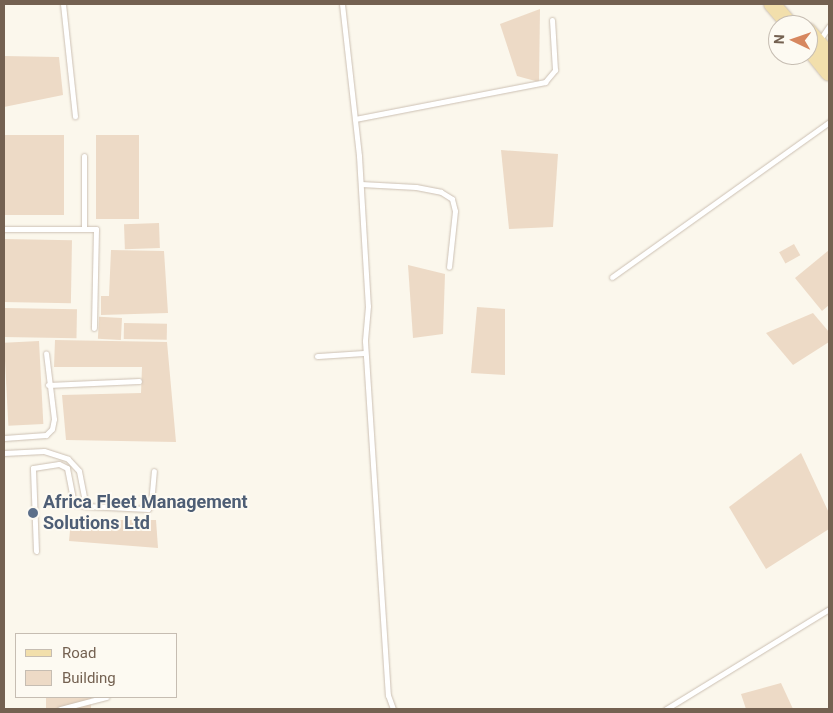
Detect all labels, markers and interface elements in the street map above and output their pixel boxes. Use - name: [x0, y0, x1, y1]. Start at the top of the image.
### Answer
- north arrow: [768, 15, 818, 65]
- text: N: [771, 34, 787, 45]
- place label: Africa Fleet Management Solutions Ltd: [43, 492, 248, 534]
- marker: Africa Fleet Management Solutions Ltd: [27, 507, 39, 519]
- legend: [15, 633, 178, 698]
- text: Road: [62, 644, 96, 662]
- text: Building: [62, 669, 116, 687]

